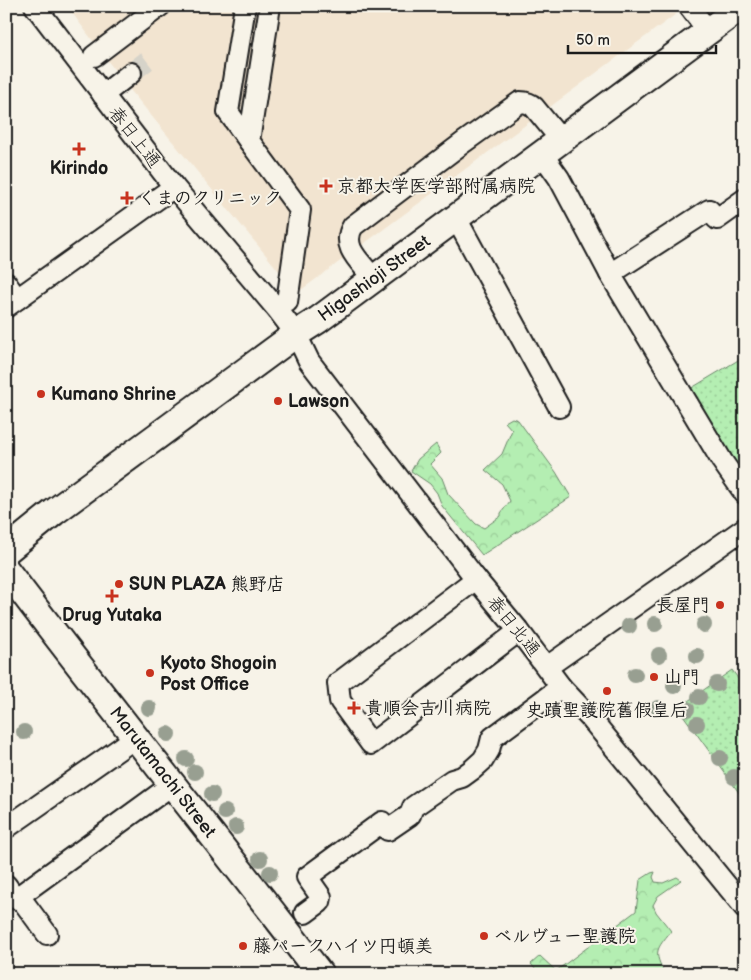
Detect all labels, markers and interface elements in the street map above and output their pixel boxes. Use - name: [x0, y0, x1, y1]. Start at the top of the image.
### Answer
- scale bar: [568, 22, 716, 54]
- text: 50 m: [576, 31, 610, 50]
- street label: 春日上通: [104, 102, 165, 172]
- marker: Kirindo: [73, 143, 85, 155]
- place label: Kirindo: [50, 158, 108, 179]
- place label: 京都大学医学部附属病院: [337, 176, 535, 197]
- marker: 京都大学医学部附属病院: [319, 179, 333, 193]
- place label: くまのクリニック: [138, 188, 282, 209]
- marker: くまのクリニック: [120, 191, 134, 205]
- street label: Higashioji Street: [314, 230, 435, 326]
- place label: Kumano Shrine: [51, 384, 176, 405]
- marker: Kumano Shrine: [35, 388, 47, 400]
- place label: Lawson: [288, 391, 349, 412]
- marker: Lawson: [272, 395, 284, 407]
- place label: SUN PLAZA 熊野店: [129, 574, 285, 595]
- marker: SUN PLAZA 熊野店: [113, 578, 125, 590]
- marker: Drug Yutaka: [106, 590, 118, 602]
- street label: 春日北通: [483, 592, 544, 661]
- place label: 長屋門: [656, 595, 710, 616]
- marker: 長屋門: [714, 599, 726, 611]
- place label: Drug Yutaka: [62, 605, 162, 626]
- place label: Kyoto Shogoin Post Office: [160, 653, 277, 695]
- marker: Kyoto Shogoin Post Office: [144, 667, 156, 679]
- place label: 山門: [664, 667, 700, 688]
- marker: 山門: [648, 671, 660, 683]
- marker: 史蹟聖護院舊假皇后: [601, 685, 613, 697]
- place label: 貴順会吉川病院: [365, 698, 491, 719]
- place label: 史蹟聖護院舊假皇后: [526, 700, 688, 721]
- marker: 貴順会吉川病院: [347, 701, 361, 715]
- street label: Marutamachi Street: [105, 703, 220, 842]
- place label: ベルヴュー聖護院: [494, 926, 636, 947]
- marker: ベルヴュー聖護院: [478, 930, 490, 942]
- place label: 藤パークハイツ円頓美: [253, 936, 433, 957]
- marker: 藤パークハイツ円頓美: [237, 940, 249, 952]

